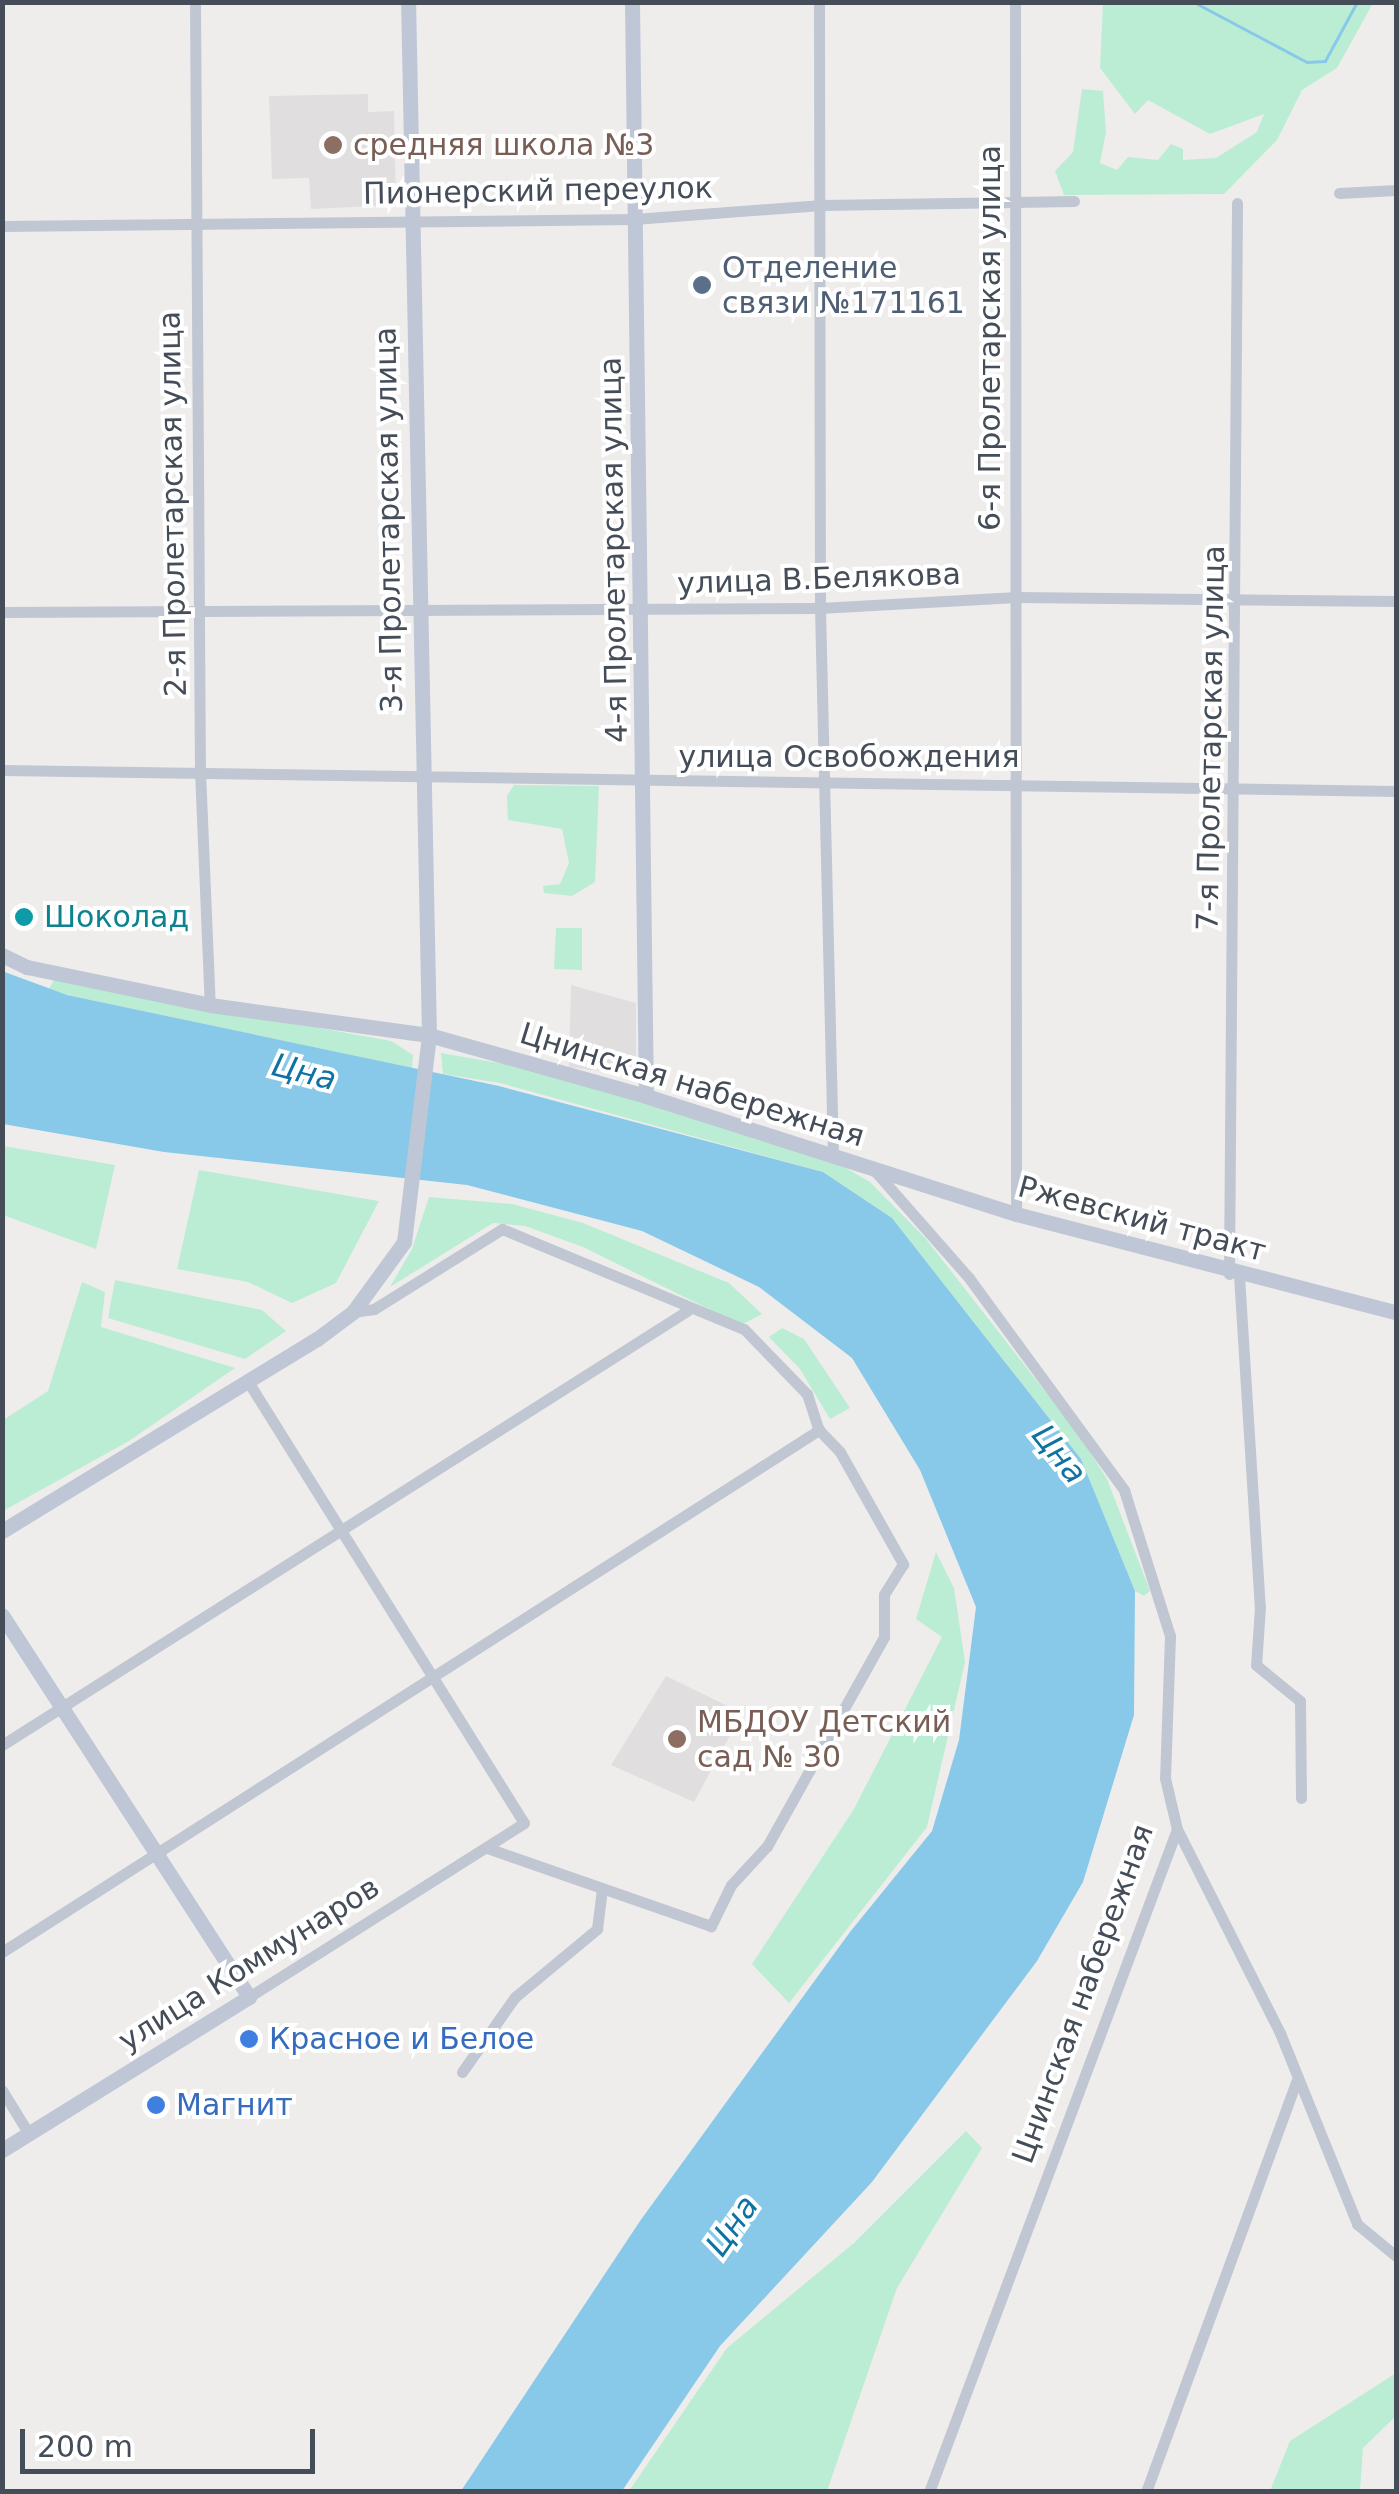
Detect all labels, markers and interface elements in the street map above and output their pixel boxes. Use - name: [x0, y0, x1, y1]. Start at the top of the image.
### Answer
- place label: средняя школа №3: [353, 127, 654, 163]
- marker: средняя школа №3: [322, 134, 344, 156]
- street label: 6-я Пролетарская улица: [972, 145, 1008, 531]
- street label: Пионерский переулок: [363, 170, 713, 212]
- place label: Отделение связи №171161: [722, 250, 965, 320]
- marker: Отделение связи №171161: [691, 274, 713, 296]
- street label: 2-я Пролетарская улица: [152, 311, 194, 697]
- street label: 3-я Пролетарская улица: [368, 327, 410, 713]
- street label: 4-я Пролетарская улица: [593, 357, 635, 743]
- street label: 7-я Пролетарская улица: [1190, 545, 1232, 931]
- street label: улица В.Белякова: [677, 556, 961, 602]
- street label: улица Освобождения: [678, 739, 1020, 775]
- place label: Шоколад: [44, 899, 189, 935]
- marker: Шоколад: [13, 906, 35, 928]
- street label: Цнинская набережная: [515, 1015, 869, 1155]
- water label: Цна: [268, 1045, 340, 1099]
- street label: Ржевский тракт: [1014, 1169, 1270, 1269]
- water label: Цна: [1024, 1417, 1094, 1491]
- place label: МБДОУ Детский сад № 30: [697, 1704, 951, 1774]
- marker: МБДОУ Детский сад № 30: [666, 1728, 688, 1750]
- street label: Цнинская набережная: [1005, 1820, 1161, 2168]
- street label: улица Коммунаров: [112, 1869, 386, 2059]
- place label: Красное и Белое: [269, 2021, 534, 2057]
- marker: Красное и Белое: [238, 2028, 260, 2050]
- place label: Магнит: [176, 2087, 293, 2123]
- marker: Магнит: [145, 2094, 167, 2116]
- water label: Цна: [698, 2188, 766, 2264]
- scale bar: [25, 2409, 320, 2471]
- text: 200 m: [37, 2429, 133, 2464]

